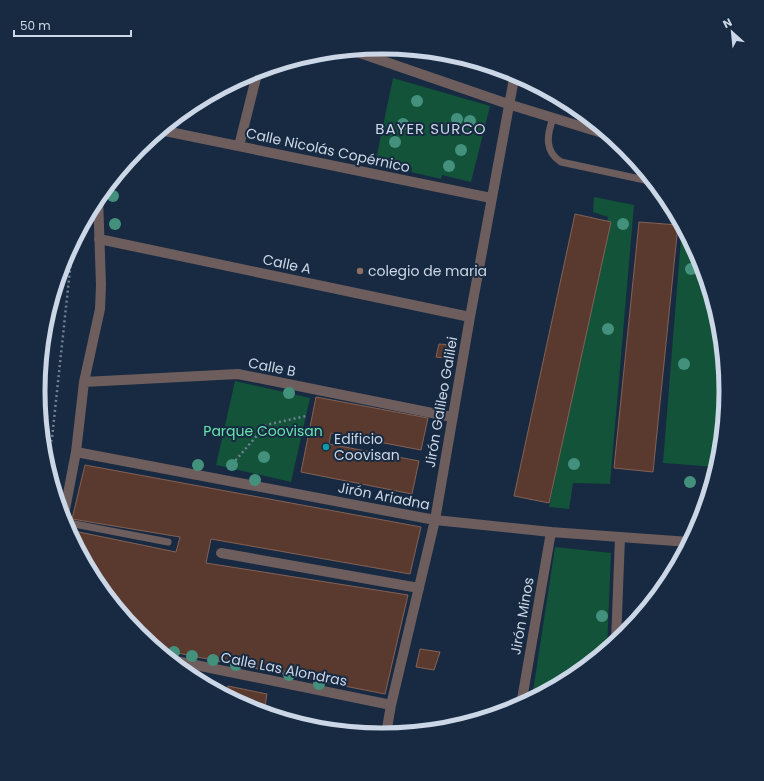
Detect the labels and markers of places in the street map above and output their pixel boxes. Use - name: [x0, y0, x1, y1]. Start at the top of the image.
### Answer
- place label: colegio de maria: [368, 261, 487, 281]
- marker: colegio de maria: [355, 266, 365, 276]
- place label: Edificio Coovisan: [334, 429, 400, 465]
- marker: Edificio Coovisan: [321, 442, 331, 452]

